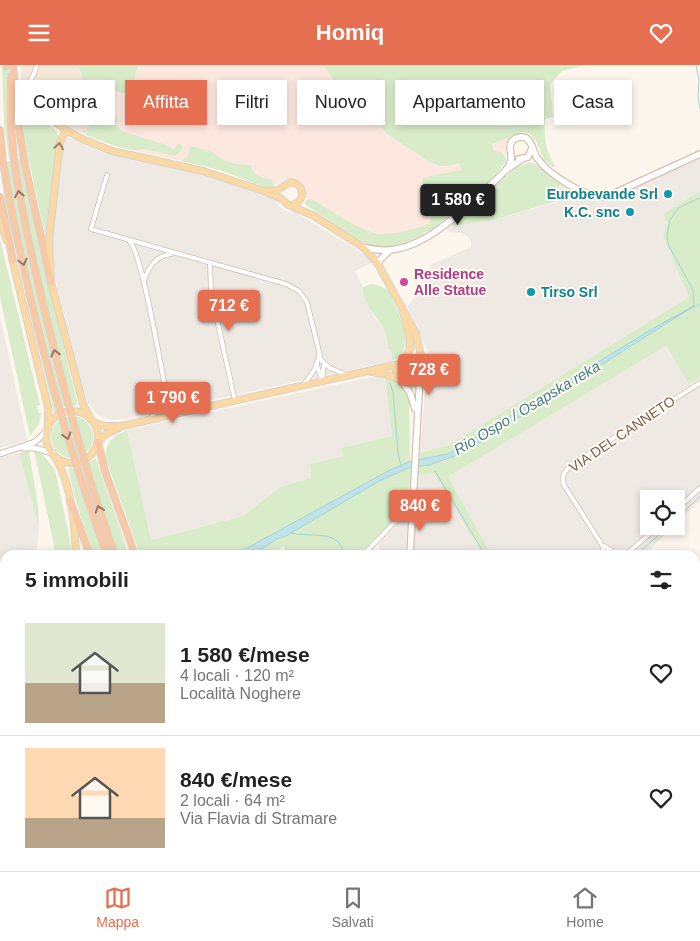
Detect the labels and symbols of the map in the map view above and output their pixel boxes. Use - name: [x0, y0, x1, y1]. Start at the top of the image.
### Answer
- one-way arrow: [54, 142, 64, 151]
- pin: 1 580 €: [412, 184, 504, 226]
- place label: Eurobevande Srl: [547, 186, 658, 202]
- marker: Eurobevande Srl: [662, 188, 674, 200]
- one-way arrow: [15, 190, 25, 199]
- place label: K.C. snc: [564, 204, 620, 220]
- marker: K.C. snc: [624, 206, 636, 218]
- one-way arrow: [17, 257, 28, 266]
- place label: Residence Alle Statue: [414, 266, 487, 298]
- marker: Residence Alle Statue: [398, 276, 410, 288]
- place label: Tirso Srl: [541, 284, 598, 300]
- marker: Tirso Srl: [525, 286, 537, 298]
- pin: 712 €: [194, 289, 264, 332]
- one-way arrow: [50, 348, 61, 357]
- pin: 728 €: [394, 353, 464, 396]
- water label: Rio Ospo / Osapska reka: [451, 357, 603, 458]
- pin: 1 790 €: [127, 381, 219, 424]
- street label: VIA DEL CANNETO: [566, 393, 678, 475]
- one-way arrow: [62, 432, 72, 440]
- pin: 840 €: [385, 489, 455, 532]
- one-way arrow: [95, 505, 105, 514]

